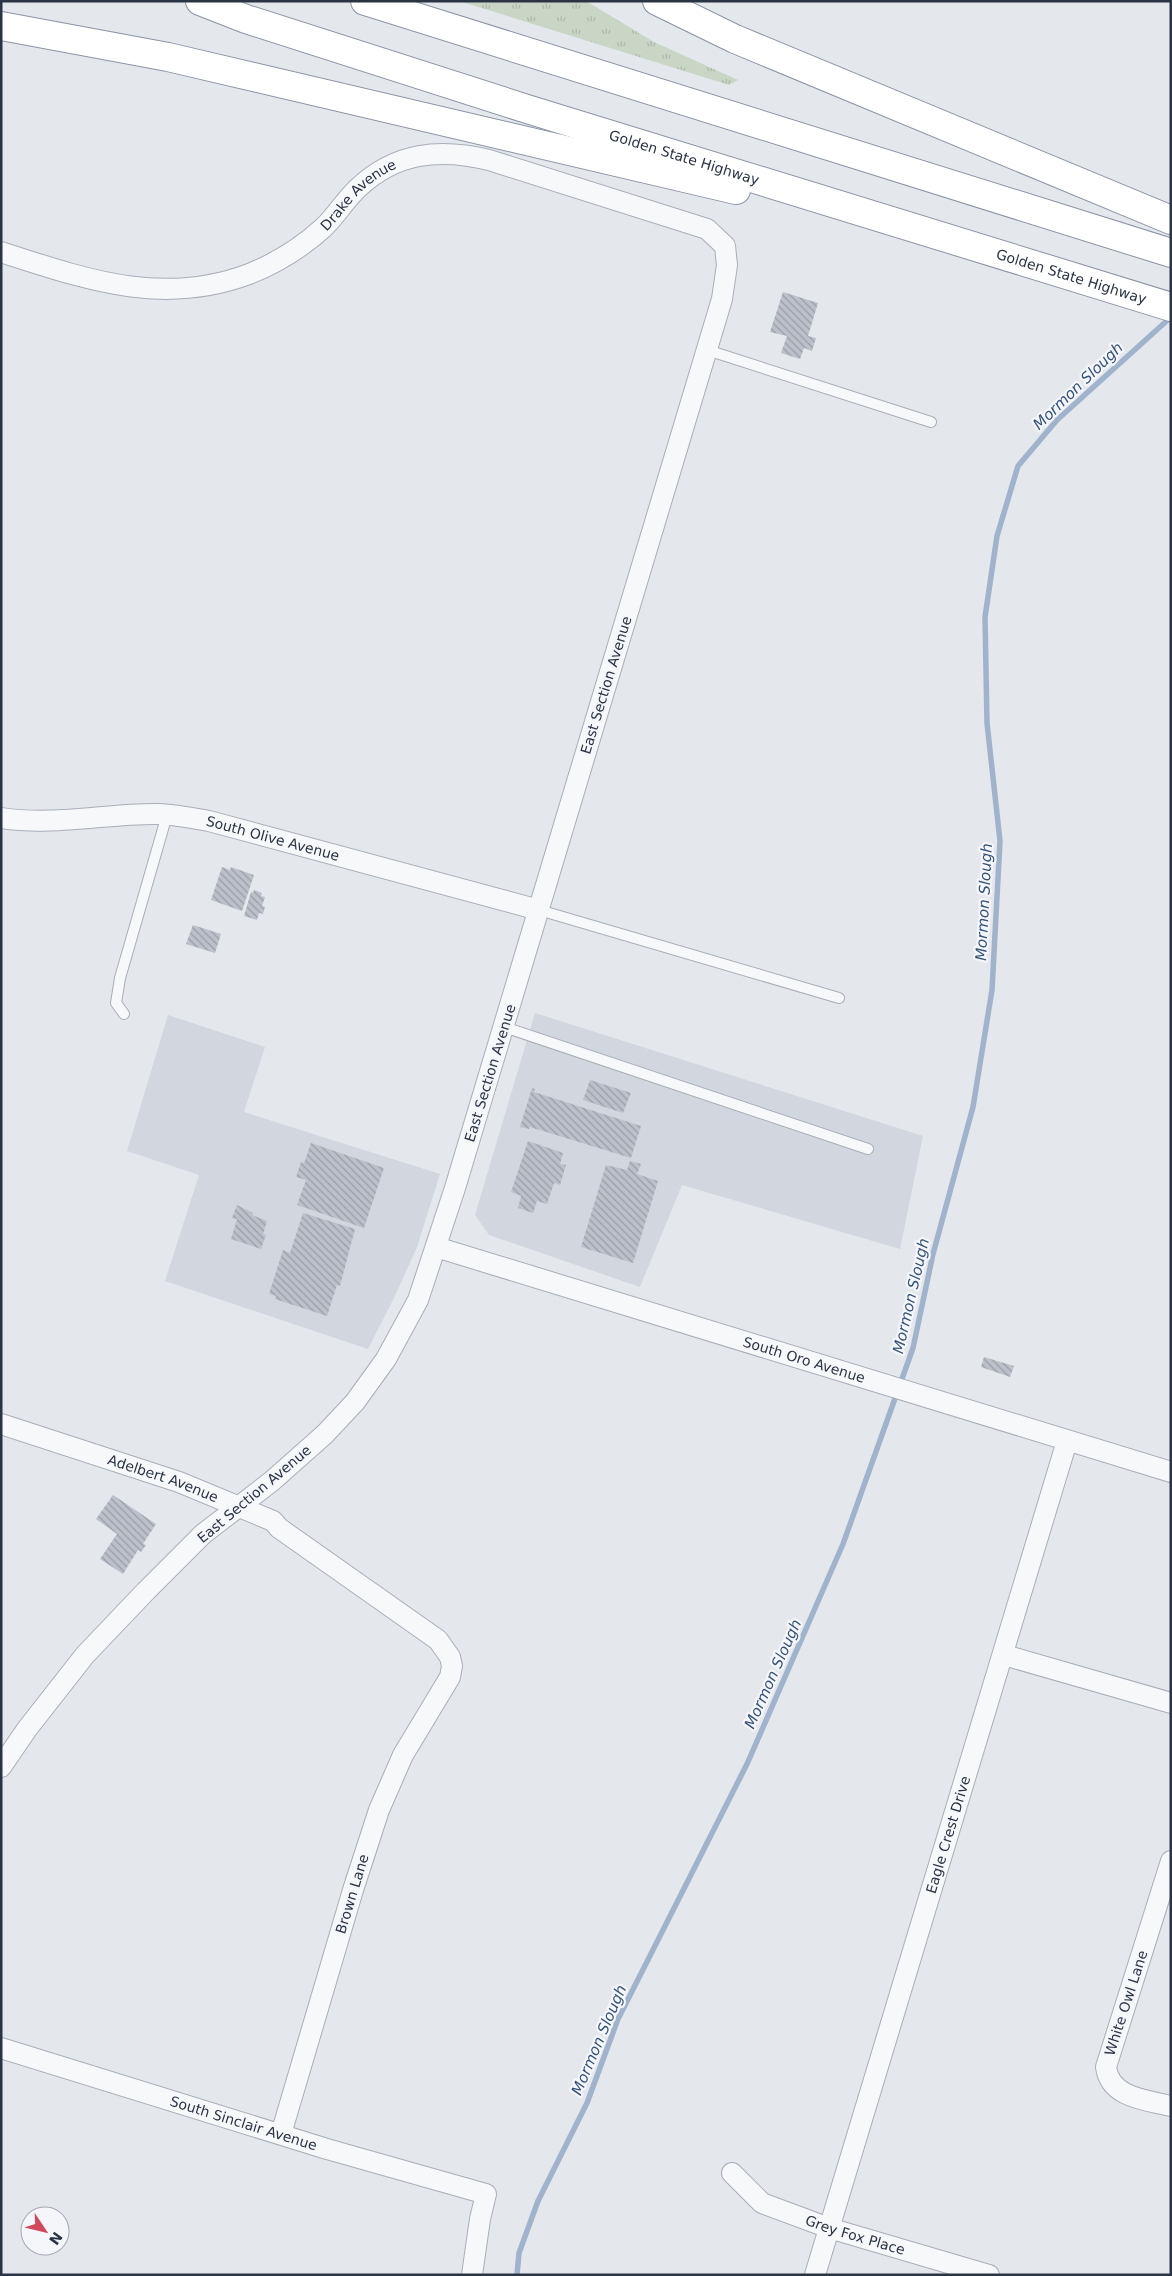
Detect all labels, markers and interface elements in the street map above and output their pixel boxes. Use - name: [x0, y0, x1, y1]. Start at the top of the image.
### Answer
- street label: Golden State Highway: [607, 127, 761, 188]
- street label: Drake Avenue: [317, 156, 398, 234]
- street label: Golden State Highway: [994, 246, 1148, 307]
- water label: Mormon Slough: [1029, 339, 1127, 433]
- street label: East Section Avenue: [577, 614, 635, 756]
- street label: South Olive Avenue: [204, 813, 341, 864]
- water label: Mormon Slough: [972, 843, 996, 961]
- street label: East Section Avenue: [461, 1002, 519, 1144]
- water label: Mormon Slough: [889, 1237, 933, 1355]
- street label: South Oro Avenue: [741, 1333, 867, 1386]
- street label: East Section Avenue: [194, 1442, 314, 1546]
- street label: Adelbert Avenue: [106, 1451, 221, 1505]
- water label: Mormon Slough: [741, 1617, 805, 1731]
- street label: Eagle Crest Drive: [923, 1774, 973, 1895]
- street label: Brown Lane: [332, 1852, 372, 1936]
- street label: White Owl Lane: [1101, 1948, 1151, 2058]
- water label: Mormon Slough: [568, 1982, 630, 2098]
- street label: South Sinclair Avenue: [168, 2093, 319, 2153]
- north arrow: [20, 2206, 70, 2256]
- street label: Grey Fox Place: [803, 2212, 907, 2258]
- text: N: [46, 2229, 66, 2248]

